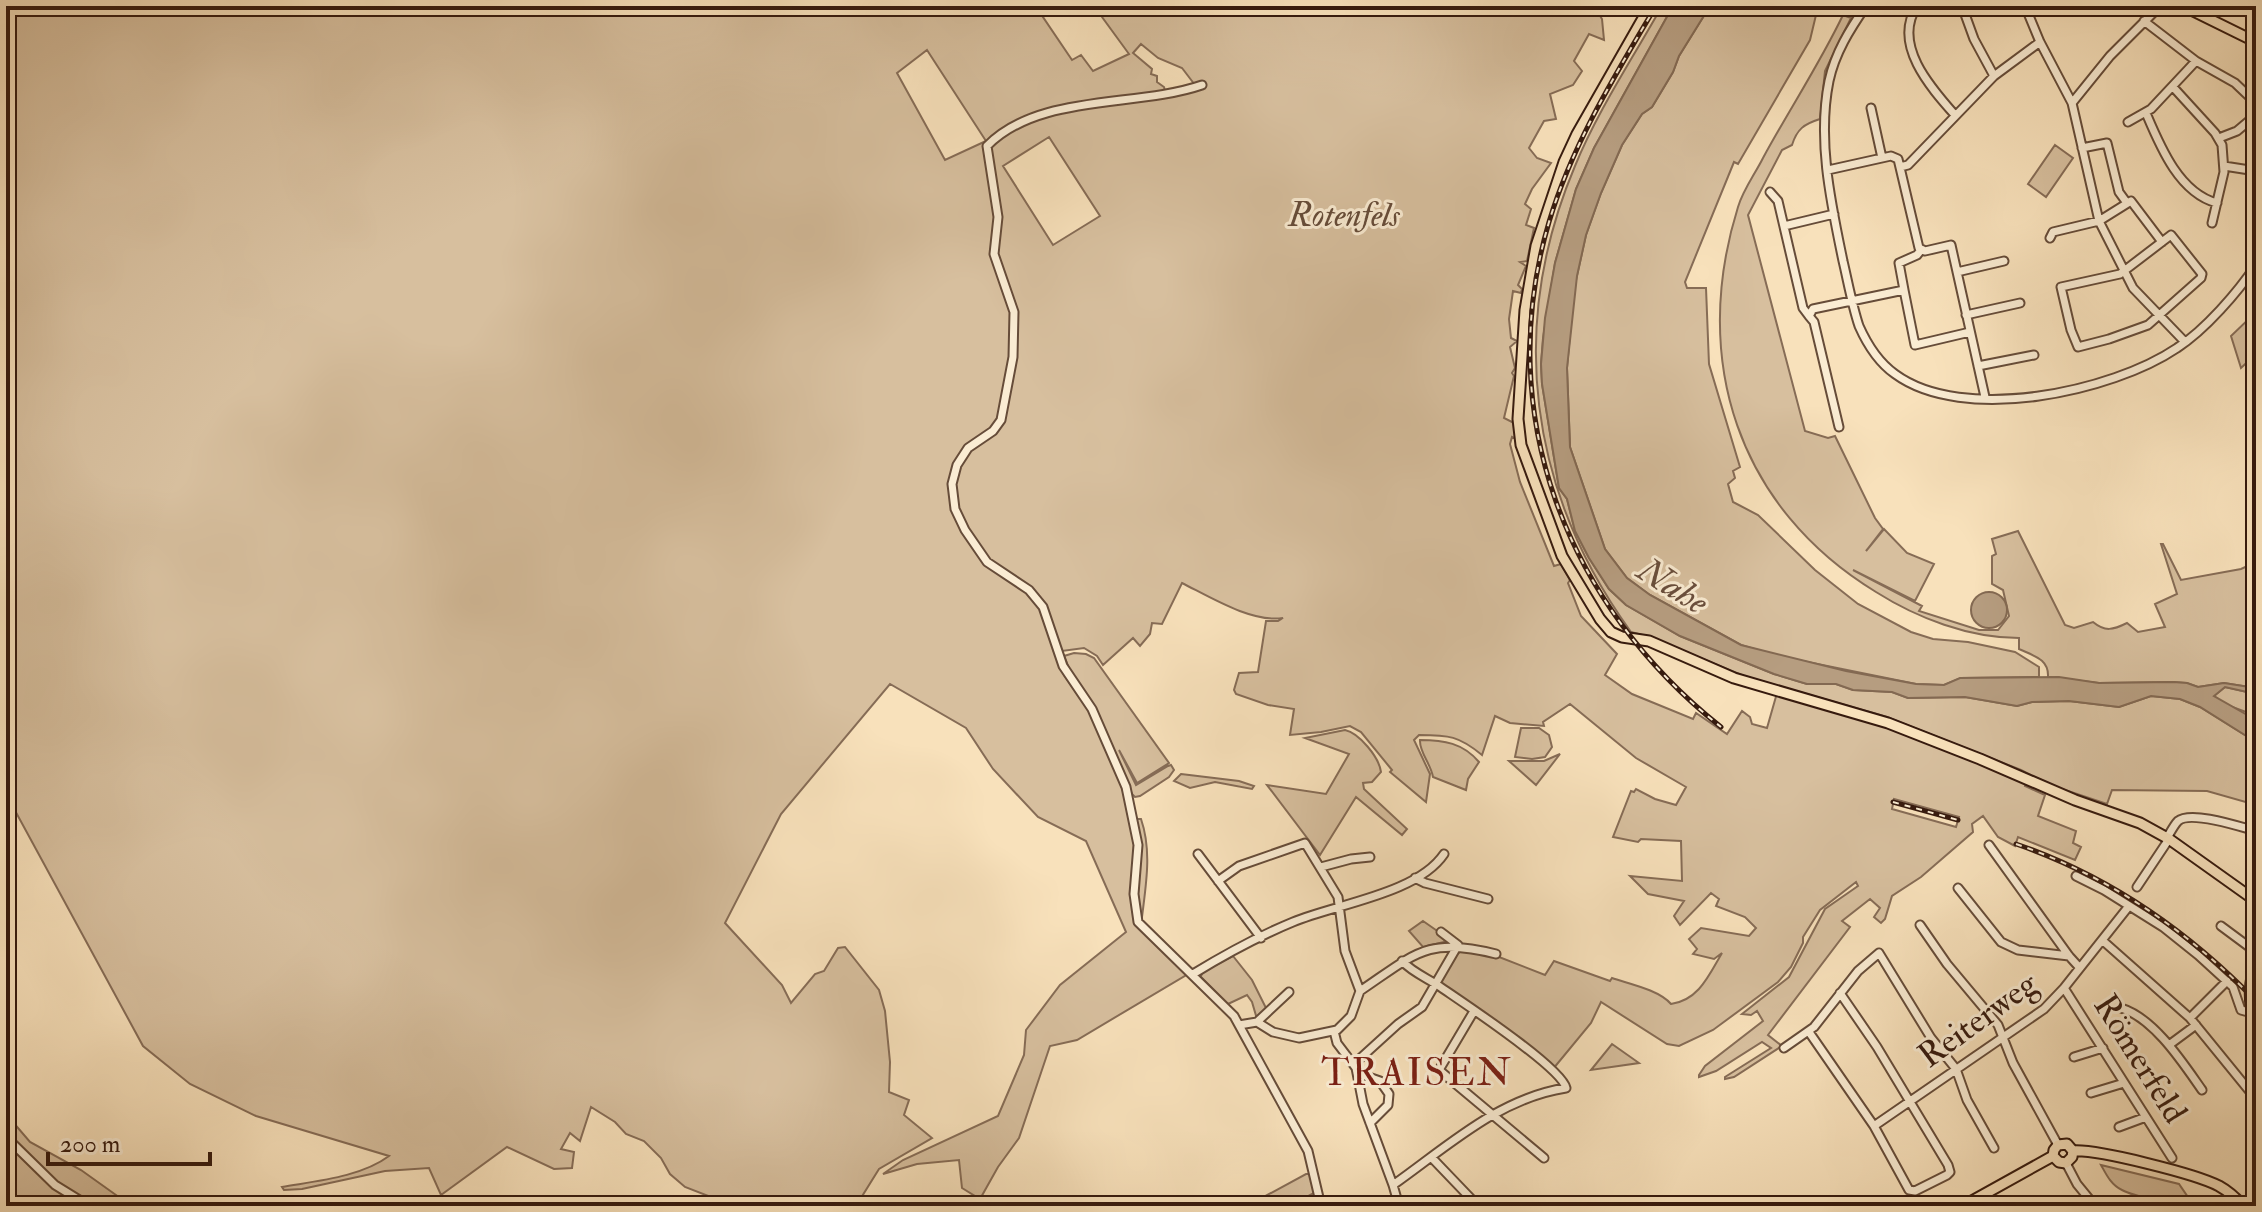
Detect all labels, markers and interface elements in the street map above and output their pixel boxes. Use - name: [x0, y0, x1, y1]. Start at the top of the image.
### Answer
- park label: Rotenfels: [1287, 194, 1400, 237]
- water label: Nahe: [1628, 546, 1717, 625]
- street label: Reiterweg: [1910, 962, 2047, 1078]
- street label: Römerfeld: [2084, 987, 2196, 1132]
- district label: TRAISEN: [1321, 1049, 1513, 1097]
- scale bar: [48, 1116, 210, 1166]
- text: 200 m: [60, 1129, 121, 1160]

